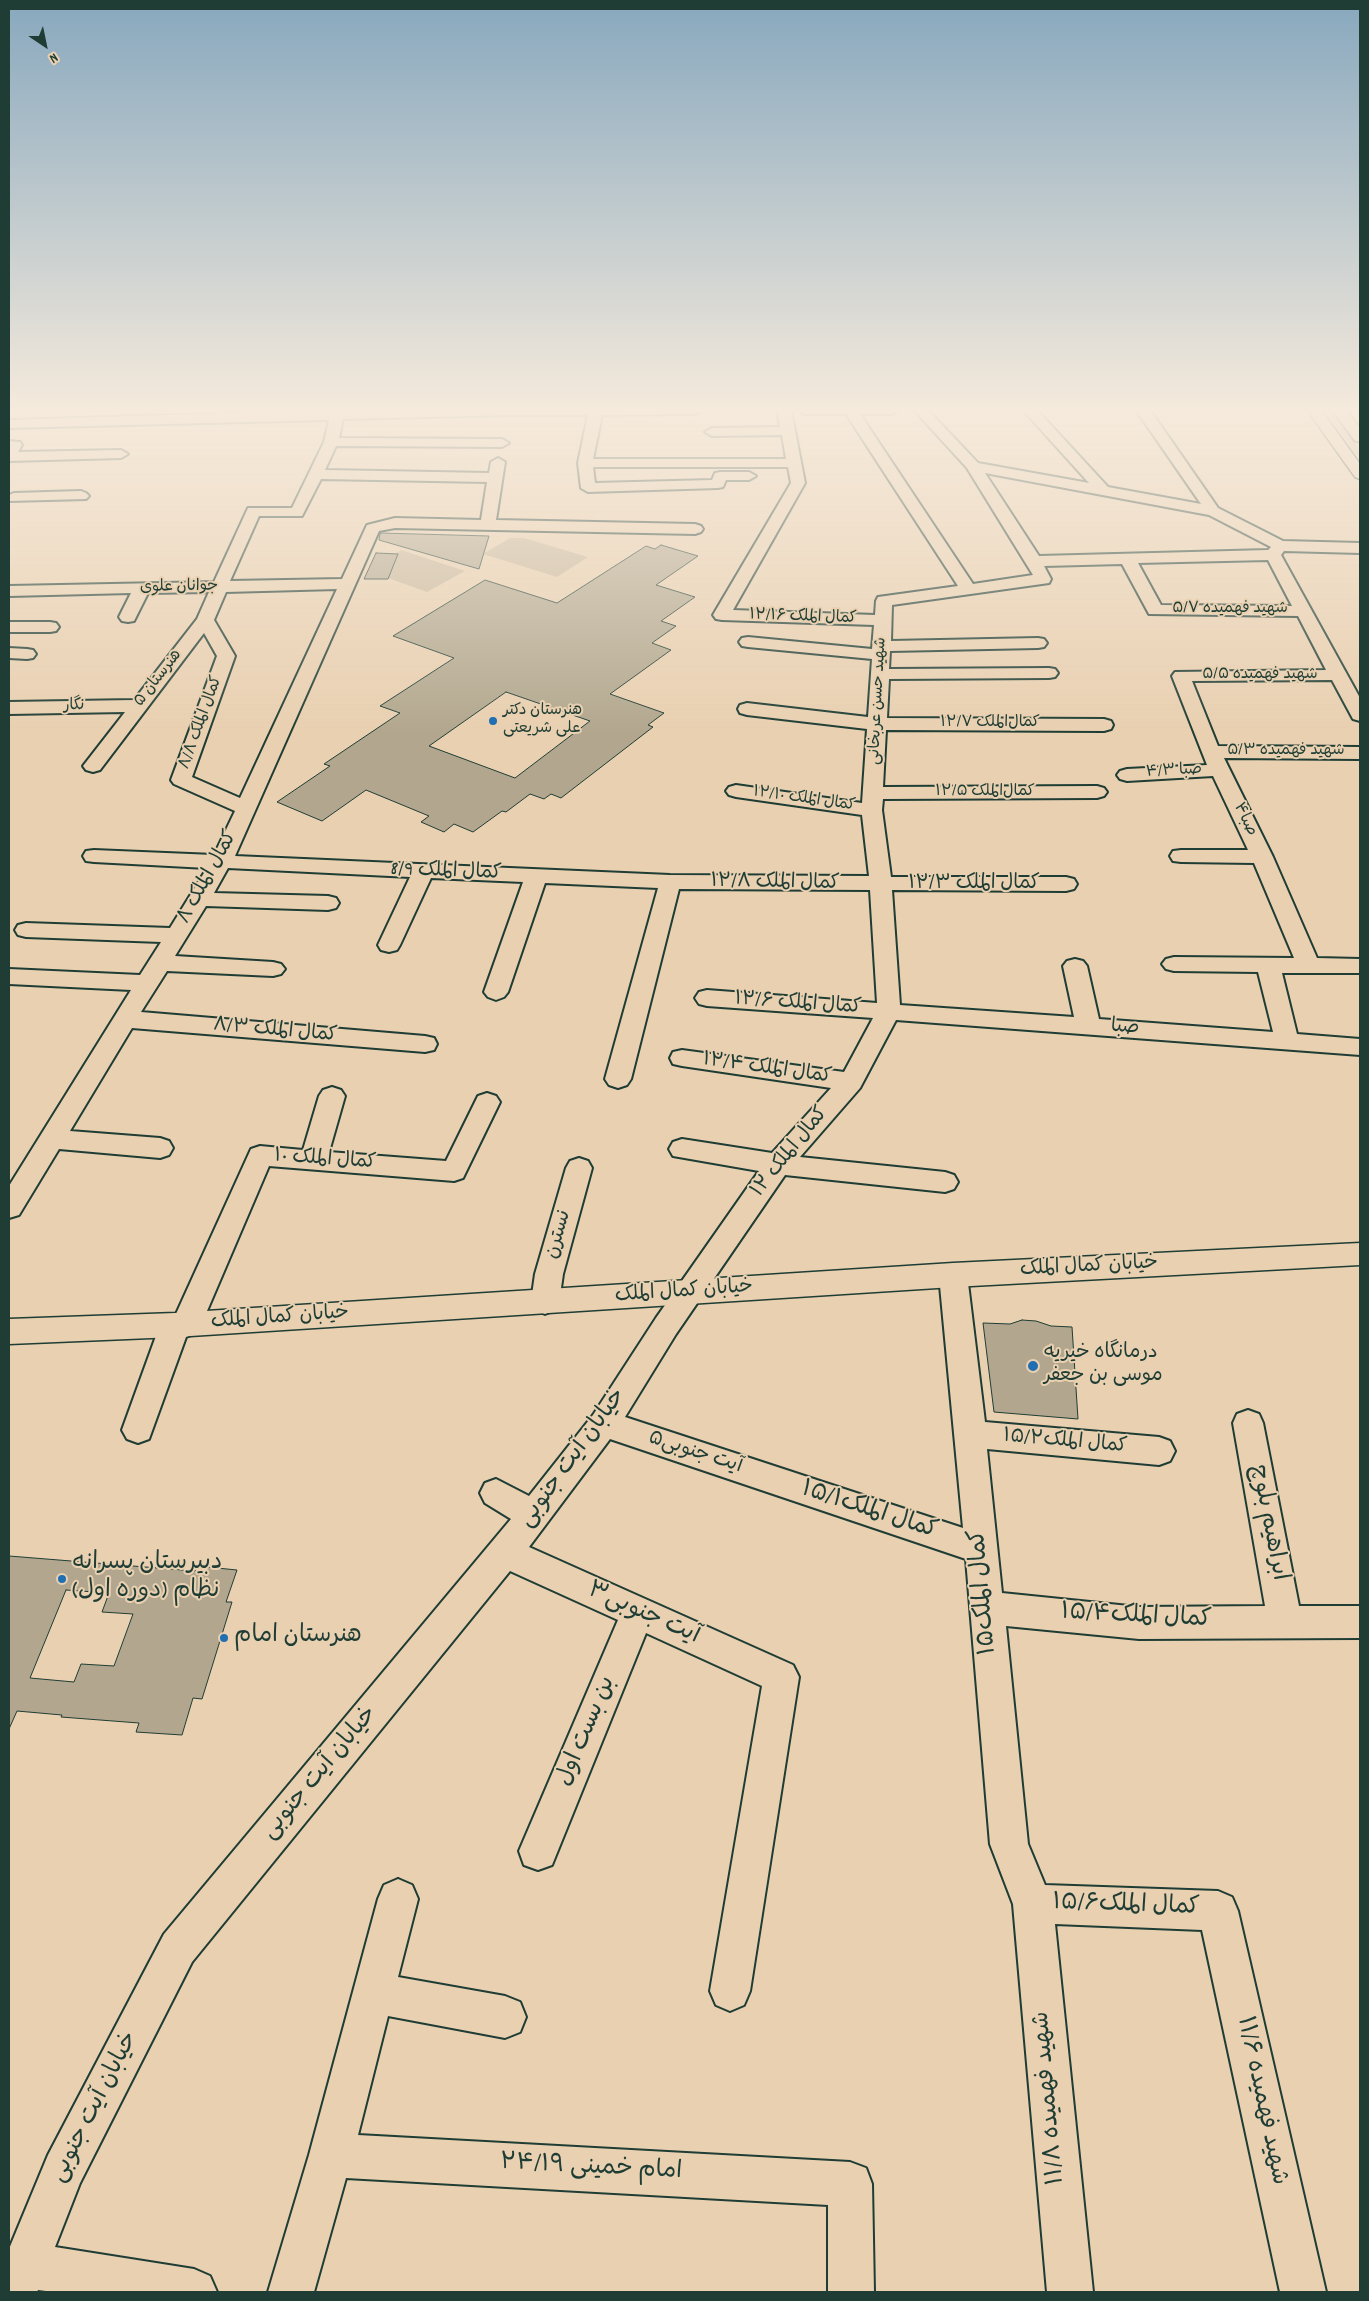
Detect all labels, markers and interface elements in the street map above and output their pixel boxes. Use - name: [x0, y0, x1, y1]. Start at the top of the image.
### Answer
- north arrow: [20, 20, 70, 70]
- text: N: [45, 47, 62, 68]
- street label: جوانان علوی: [140, 578, 218, 598]
- street label: شهید فهمیده ۵/۷: [1172, 600, 1288, 620]
- street label: کمال الملک ۱۲/۱۶: [749, 607, 857, 629]
- street label: شهید حسن عربخانی: [866, 637, 892, 765]
- street label: هنرستان ۵: [131, 647, 187, 711]
- street label: شهید فهمیده ۵/۵: [1202, 666, 1318, 686]
- street label: کمال الملک ۸/۸: [176, 674, 228, 772]
- street label: نگار: [64, 697, 84, 717]
- place label: هنرستان دکتر علی شریعتی: [503, 702, 582, 740]
- street label: کمال‌الملک ۱۲/۷: [940, 714, 1040, 734]
- marker: هنرستان دکتر علی شریعتی: [487, 715, 499, 727]
- street label: شهید فهمیده ۵/۳: [1227, 742, 1345, 762]
- street label: صبا ۴/۳: [1145, 761, 1203, 783]
- street label: کمال الملک ۱۲/۱۰: [752, 783, 856, 817]
- street label: کمال‌الملک ۱۲/۵: [935, 783, 1035, 803]
- street label: صبا۴: [1228, 800, 1260, 840]
- street label: کمال الملک ۸: [174, 827, 244, 929]
- street label: کمال الملک 8/9: [390, 859, 502, 887]
- street label: کمال الملک ۱۲/۸: [710, 871, 840, 897]
- street label: کمال الملک ۱۲/۳: [908, 873, 1040, 897]
- street label: کمال الملک ۱۲/۶: [734, 989, 862, 1021]
- street label: کمال الملک ۸/۳: [212, 1015, 338, 1049]
- street label: صبا: [1110, 1016, 1140, 1042]
- street label: کمال الملک ۱۲/۴: [701, 1049, 833, 1091]
- street label: کمال الملک ۱۲: [747, 1103, 835, 1203]
- street label: کمال الملک ۱۰: [273, 1145, 377, 1177]
- street label: نسترن: [542, 1208, 578, 1262]
- street label: خیابان کمال الملک: [1019, 1252, 1159, 1284]
- street label: خیابان کمال الملک: [614, 1276, 754, 1310]
- street label: خیابان کمال الملک: [210, 1302, 350, 1336]
- place label: درمانگاه خیریه موسی بن جعفر: [1044, 1342, 1163, 1389]
- marker: درمانگاه خیریه موسی بن جعفر: [1026, 1359, 1040, 1373]
- street label: خیابان آیت جنوبی: [514, 1384, 634, 1534]
- street label: کمال الملک۱۵/۲: [1002, 1426, 1128, 1460]
- street label: آیت جنوبی۵: [645, 1428, 745, 1480]
- street label: ابراهیم بلوچ: [1242, 1463, 1292, 1583]
- street label: کمال الملک۱۵/۱: [797, 1476, 941, 1548]
- street label: کمال الملک۱۵: [965, 1528, 1005, 1656]
- place label: دبیرستان پسرانه نظام (دوره اول): [72, 1551, 222, 1607]
- marker: دبیرستان پسرانه نظام (دوره اول): [56, 1573, 68, 1585]
- street label: آیت جنوبی۳: [582, 1577, 704, 1653]
- street label: کمال الملک۱۵/۴: [1060, 1600, 1212, 1636]
- place label: هنرستان امام: [234, 1624, 362, 1652]
- marker: هنرستان امام: [218, 1632, 230, 1644]
- street label: بن بست اول: [552, 1673, 624, 1791]
- street label: خیابان آیت جنوبی: [257, 1701, 385, 1847]
- street label: کمال الملک۱۵/۶: [1052, 1890, 1200, 1924]
- street label: شهید فهمیده ۱۱/۸: [1029, 2010, 1073, 2186]
- street label: شهید فهمیده ۱۱/۶: [1228, 2014, 1292, 2188]
- street label: خیابان آیت جنوبی: [46, 2028, 146, 2188]
- street label: امام خمینی ۲۴/۱۹: [499, 2150, 683, 2188]

